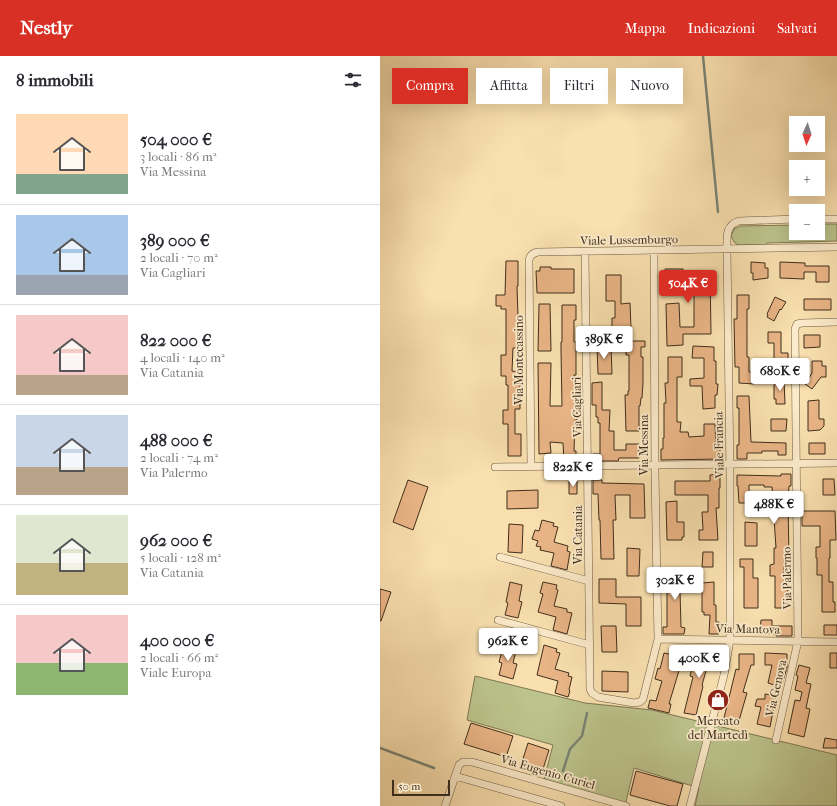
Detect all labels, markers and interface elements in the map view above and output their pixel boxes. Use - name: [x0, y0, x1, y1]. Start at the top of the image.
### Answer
- text: Nestly: [20, 17, 72, 39]
- text: Mappa: [625, 20, 666, 37]
- text: Indicazioni: [688, 20, 755, 37]
- text: Salvati: [777, 20, 817, 37]
- chip: Compra: [392, 68, 468, 104]
- chip: Affitta: [476, 68, 542, 104]
- chip: Filtri: [550, 68, 608, 104]
- chip: Nuovo: [616, 68, 683, 104]
- icon: filters: [342, 69, 364, 91]
- text: 8 immobili: [16, 70, 94, 90]
- north arrow: [789, 116, 825, 152]
- map controls: [789, 116, 825, 240]
- text: 504 000 €: [140, 129, 212, 149]
- icon: home: [48, 130, 96, 178]
- text: 3 locali · 86 m²: [140, 149, 216, 164]
- button: +: [789, 160, 825, 196]
- text: Via Messina: [140, 164, 206, 179]
- button: −: [789, 204, 825, 240]
- text: 389 000 €: [140, 230, 210, 250]
- icon: home: [48, 231, 96, 279]
- street label: Viale Lussemburgo: [579, 232, 678, 248]
- text: 2 locali · 70 m²: [140, 250, 218, 265]
- text: Via Cagliari: [140, 265, 206, 280]
- pin: 504K €: [655, 270, 721, 304]
- text: 504K €: [668, 275, 708, 290]
- street label: Via Montecassino: [512, 315, 526, 406]
- pin: 389K €: [571, 326, 637, 360]
- text: 822 000 €: [140, 330, 212, 350]
- icon: home: [48, 331, 96, 379]
- text: 389K €: [585, 331, 623, 346]
- text: 4 locali · 140 m²: [140, 350, 225, 365]
- pin: 680K €: [747, 358, 813, 392]
- text: 680K €: [760, 363, 800, 378]
- text: Via Catania: [140, 365, 204, 380]
- street label: Via Cagliari: [569, 376, 585, 438]
- street label: Viale Francia: [711, 411, 727, 480]
- street label: Via Messina: [637, 414, 651, 477]
- text: 488 000 €: [140, 430, 213, 450]
- icon: home: [48, 431, 96, 479]
- text: 2 locali · 74 m²: [140, 450, 218, 465]
- pin: 822K €: [540, 454, 606, 488]
- text: 822K €: [553, 459, 593, 474]
- text: Via Palermo: [140, 465, 208, 480]
- pin: 488K €: [741, 491, 807, 525]
- text: 488K €: [754, 496, 794, 511]
- street label: Via Catania: [571, 505, 585, 565]
- text: 962 000 €: [140, 530, 212, 550]
- icon: home: [48, 531, 96, 579]
- street label: Via Palermo: [779, 547, 795, 610]
- text: 5 locali · 128 m²: [140, 550, 221, 565]
- text: Via Catania: [140, 565, 204, 580]
- pin: 302K €: [642, 567, 708, 601]
- text: 302K €: [655, 572, 695, 587]
- street label: Via Mantova: [715, 621, 781, 637]
- pin: 962K €: [475, 628, 541, 662]
- text: 400 000 €: [140, 630, 214, 650]
- icon: home: [48, 631, 96, 679]
- text: 962K €: [488, 633, 528, 648]
- pin: 400K €: [666, 645, 732, 679]
- text: 2 locali · 66 m²: [140, 650, 218, 665]
- text: 400K €: [678, 650, 720, 665]
- street label: Via Genova: [762, 658, 789, 719]
- text: Viale Europa: [140, 665, 211, 680]
- shop icon: Mercato del Martedì: [705, 687, 731, 713]
- place label: Mercato del Martedì: [688, 714, 749, 742]
- street label: Via Eugenio Curiel: [498, 752, 598, 792]
- scale bar: [392, 778, 450, 797]
- text: 50 m: [398, 780, 420, 793]

